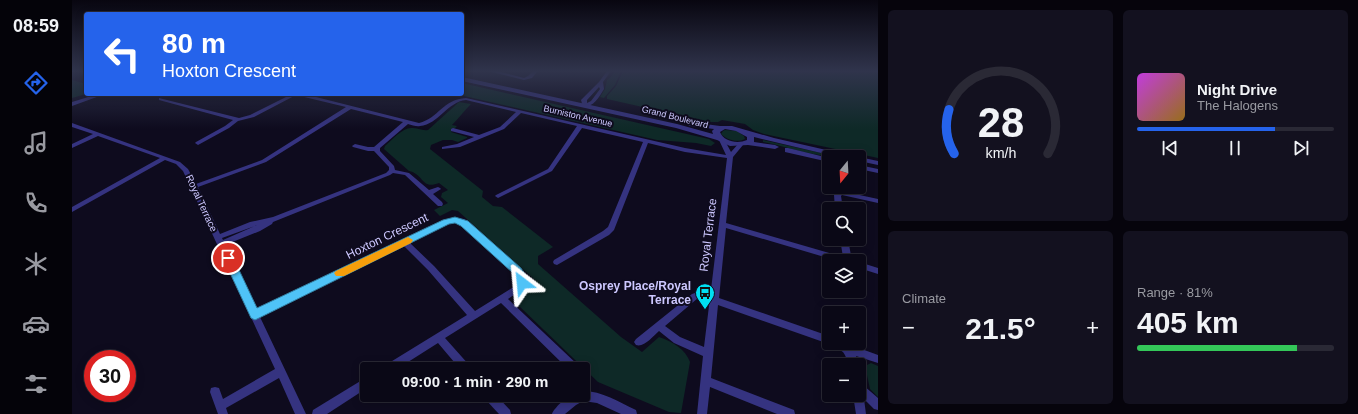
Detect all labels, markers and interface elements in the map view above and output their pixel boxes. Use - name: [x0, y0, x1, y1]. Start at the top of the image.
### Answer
- text: 08:59: [13, 16, 59, 36]
- icon: left: [96, 28, 148, 80]
- text: 80 m: [162, 28, 226, 59]
- text: Hoxton Crescent: [162, 61, 296, 81]
- icon: directions: [22, 69, 50, 97]
- text: Night Drive: [1197, 81, 1277, 98]
- text: 28: [977, 98, 1024, 145]
- text: The Halogens: [1197, 98, 1278, 113]
- street label: Burniston Avenue: [543, 103, 613, 129]
- street label: Grand Boulevard: [641, 104, 709, 130]
- icon: music: [22, 129, 50, 157]
- icon: previous: [1159, 137, 1181, 159]
- icon: pause: [1224, 137, 1246, 159]
- icon: next: [1290, 137, 1312, 159]
- text: km/h: [985, 144, 1016, 160]
- north arrow: [822, 150, 866, 194]
- map controls: [822, 150, 866, 402]
- street label: Royal Terrace: [184, 173, 220, 234]
- icon: phone: [22, 189, 50, 217]
- street label: Royal Terrace: [697, 197, 719, 272]
- button: search: [822, 202, 866, 246]
- street label: Hoxton Crescent: [344, 210, 431, 262]
- pin: [211, 241, 245, 275]
- icon: arrive: [217, 247, 239, 269]
- icon: climate: [22, 250, 50, 278]
- button: layers: [822, 254, 866, 298]
- position arrow: [501, 262, 543, 304]
- place label: Osprey Place/Royal Terrace: [579, 279, 691, 307]
- bus stop icon: Osprey Place/Royal Terrace: [694, 282, 716, 310]
- text: Range · 81%: [1137, 285, 1213, 300]
- text: Climate: [902, 291, 946, 306]
- button: +: [822, 306, 866, 350]
- text: 405 km: [1137, 306, 1239, 339]
- icon: car: [22, 310, 50, 338]
- text: 21.5°: [965, 312, 1036, 345]
- text: −: [902, 315, 915, 340]
- text: +: [1086, 315, 1099, 340]
- speed limit sign: 30: [84, 350, 136, 402]
- button: −: [822, 358, 866, 402]
- icon: filters: [22, 370, 50, 398]
- text: 09:00 · 1 min · 290 m: [402, 373, 548, 390]

